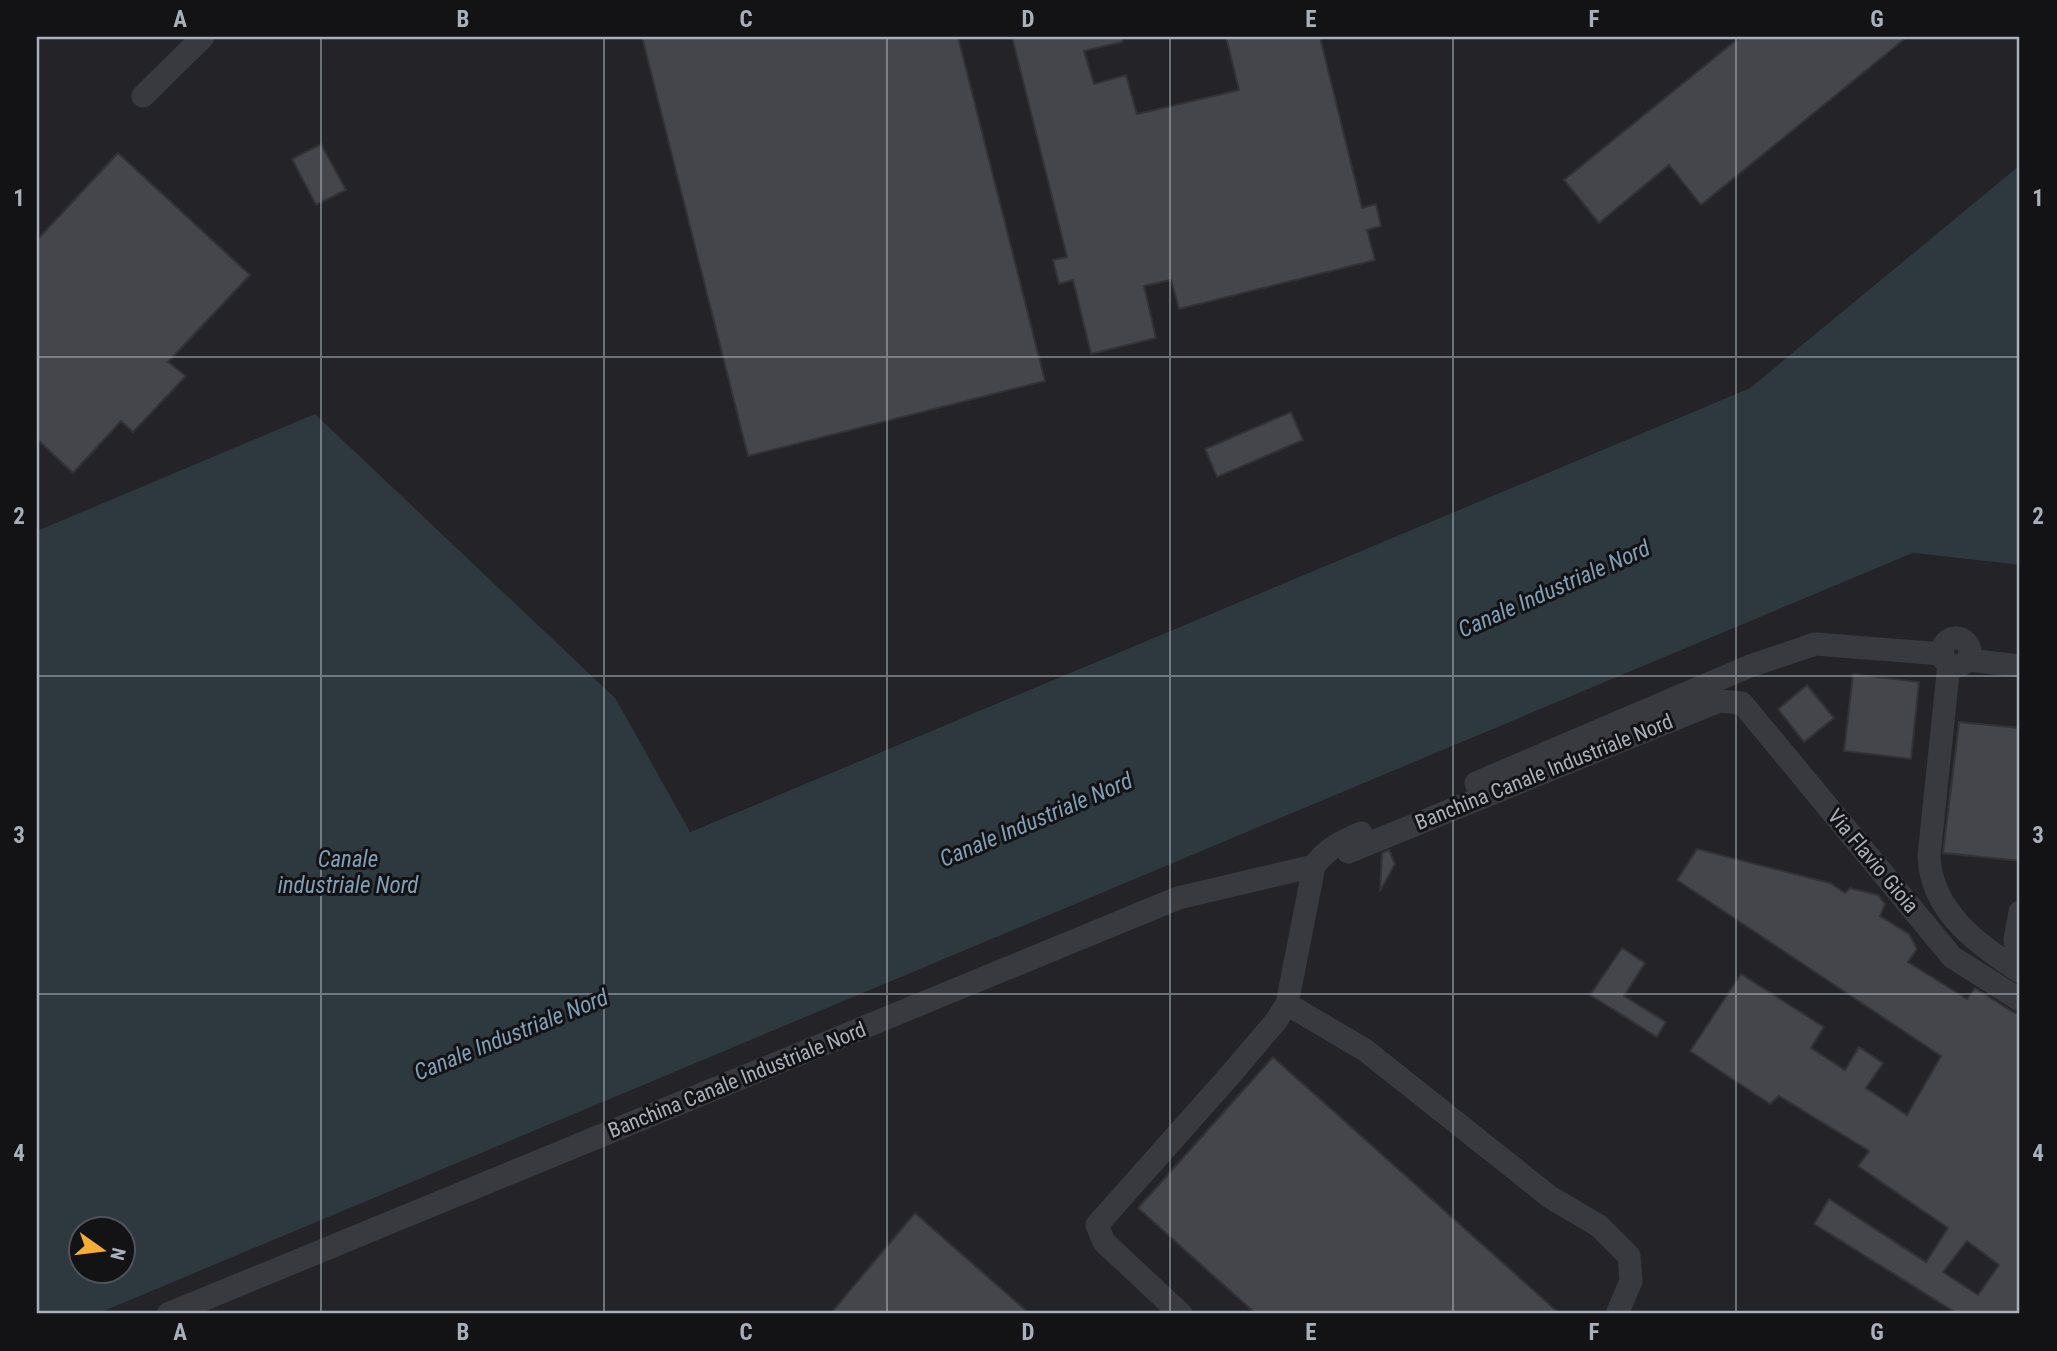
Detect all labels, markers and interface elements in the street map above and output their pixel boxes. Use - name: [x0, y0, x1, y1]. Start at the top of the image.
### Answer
- text: A: [173, 6, 187, 33]
- text: B: [457, 6, 469, 33]
- text: C: [739, 6, 753, 33]
- text: D: [1022, 6, 1035, 33]
- text: E: [1305, 6, 1317, 33]
- text: F: [1589, 6, 1600, 33]
- text: G: [1870, 6, 1884, 33]
- text: 1: [13, 185, 25, 212]
- text: 1: [2032, 185, 2044, 212]
- text: 2: [13, 503, 25, 530]
- text: 2: [2032, 503, 2044, 530]
- water label: Canale Industriale Nord: [1454, 534, 1655, 643]
- street label: Banchina Canale Industriale Nord: [1412, 709, 1676, 835]
- water label: Canale Industriale Nord: [936, 767, 1137, 873]
- street label: Via Flavio Gioia: [1823, 804, 1923, 918]
- text: 3: [13, 822, 25, 849]
- text: 3: [2032, 822, 2044, 849]
- water label: Canale industriale Nord: [278, 846, 419, 899]
- water label: Canale Industriale Nord: [410, 983, 613, 1086]
- street label: Banchina Canale Industriale Nord: [605, 1017, 869, 1143]
- text: 4: [13, 1140, 25, 1167]
- text: 4: [2032, 1140, 2044, 1167]
- north arrow: [66, 1214, 136, 1284]
- text: N: [105, 1246, 131, 1262]
- text: A: [173, 1319, 187, 1346]
- text: B: [457, 1319, 469, 1346]
- text: C: [739, 1319, 753, 1346]
- text: D: [1022, 1319, 1035, 1346]
- text: E: [1305, 1319, 1317, 1346]
- text: F: [1589, 1319, 1600, 1346]
- text: G: [1870, 1319, 1884, 1346]

